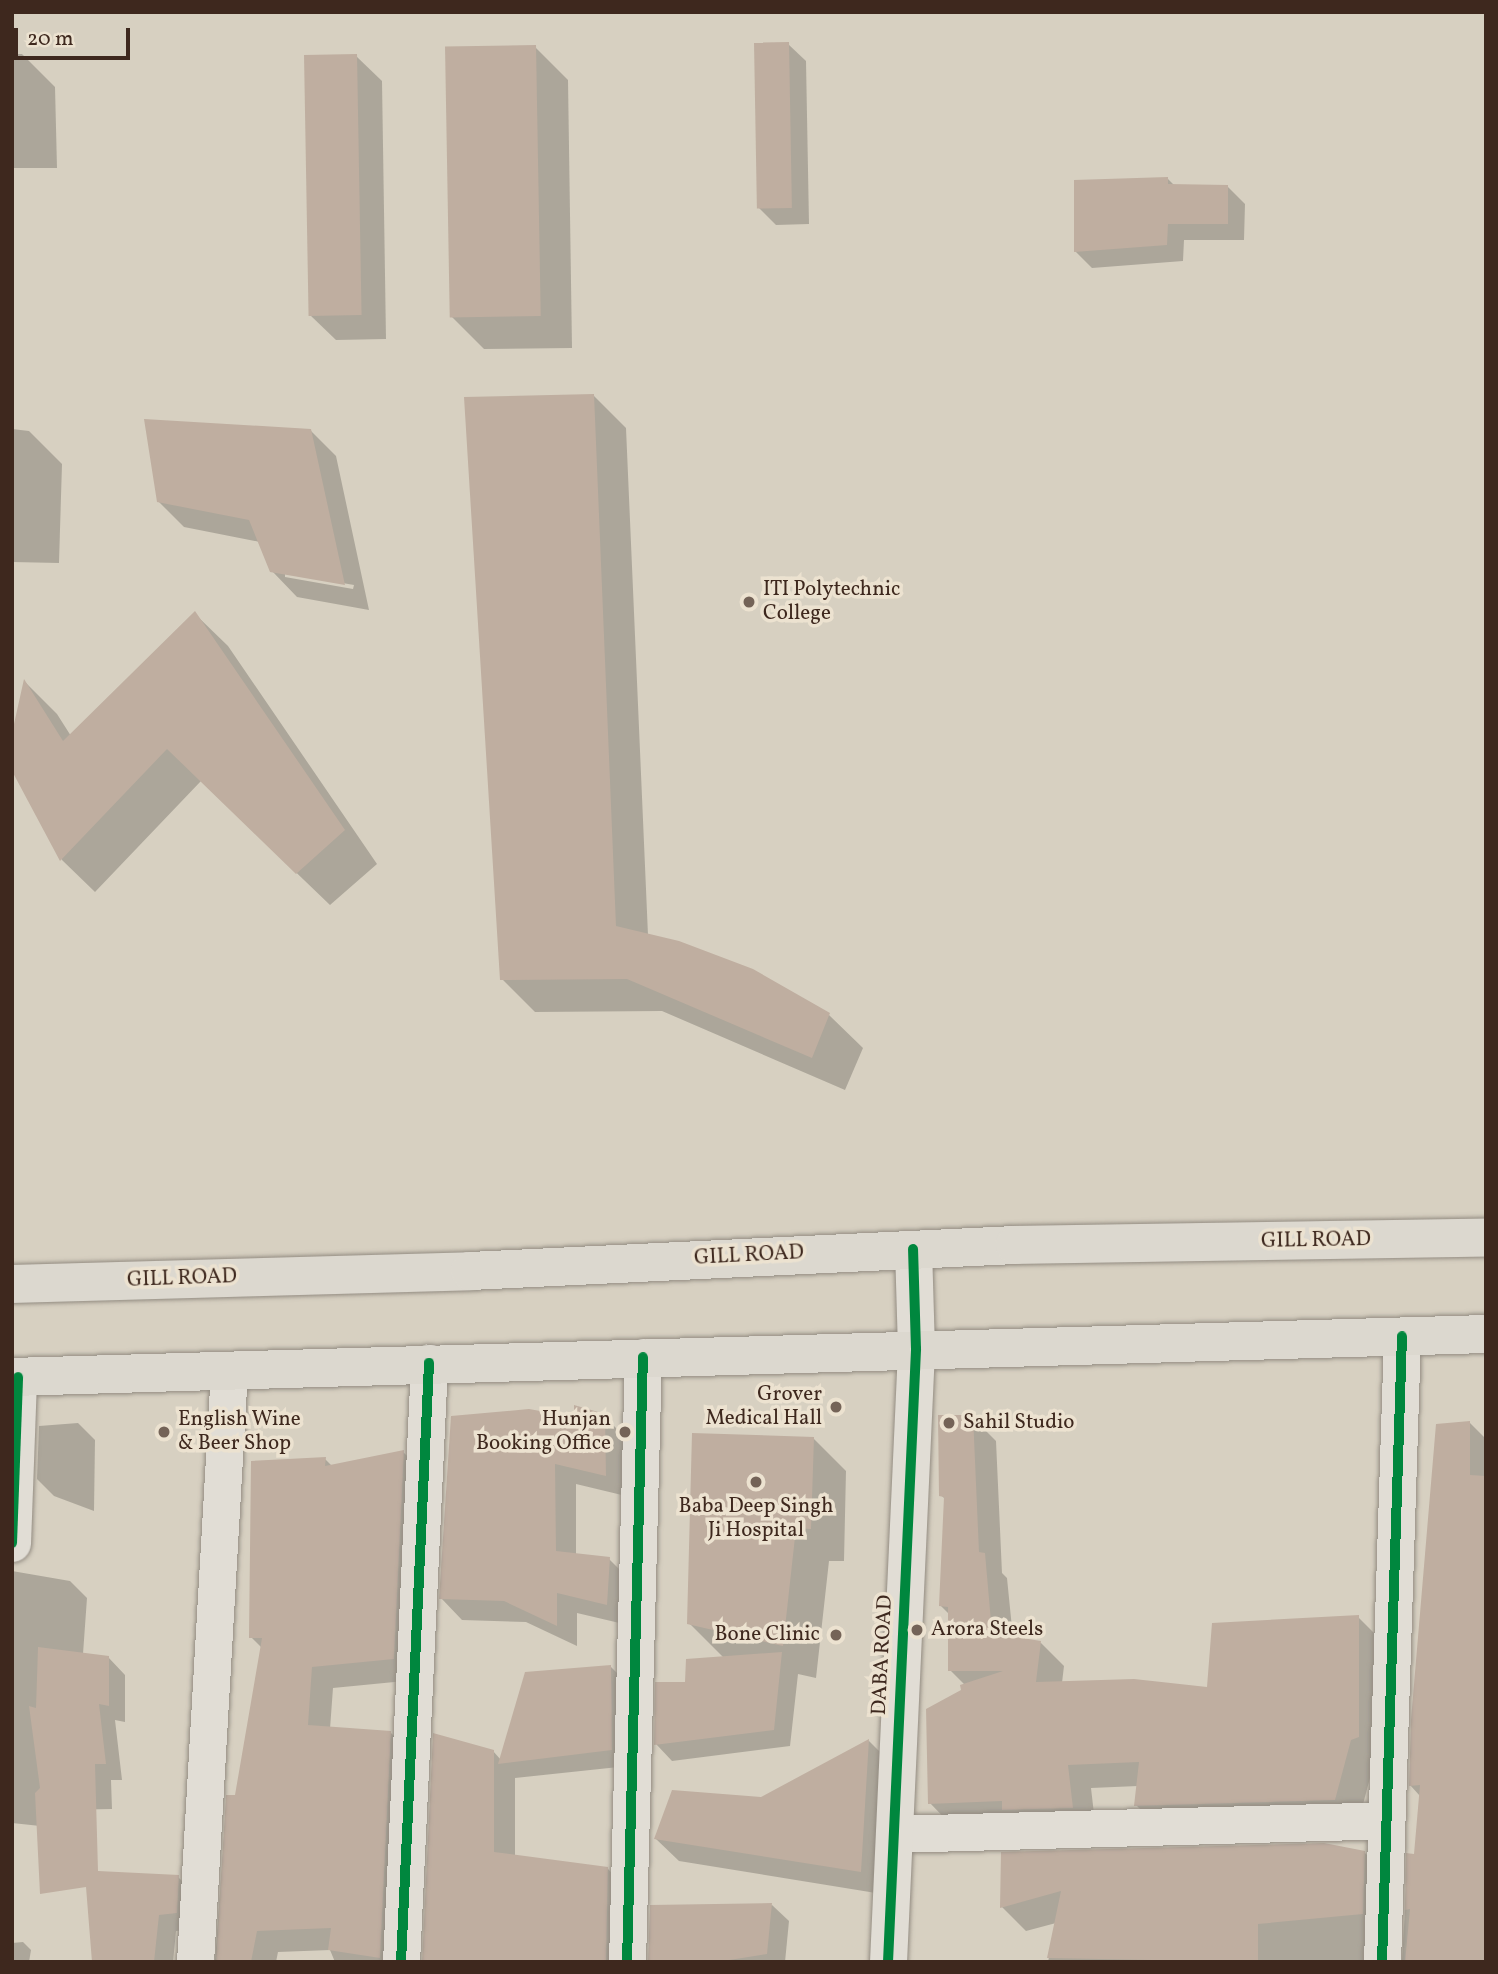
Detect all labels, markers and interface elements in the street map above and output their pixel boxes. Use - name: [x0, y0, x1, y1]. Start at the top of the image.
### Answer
- scale bar: [18, 14, 133, 58]
- text: 20 m: [27, 25, 73, 54]
- place label: ITI Polytechnic College: [763, 577, 900, 627]
- marker: ITI Polytechnic College: [741, 594, 757, 610]
- street label: GILL ROAD: [1261, 1227, 1371, 1255]
- street label: GILL ROAD: [693, 1241, 805, 1271]
- street label: GILL ROAD: [127, 1264, 237, 1294]
- place label: Grover Medical Hall: [706, 1382, 822, 1432]
- marker: Grover Medical Hall: [828, 1399, 844, 1415]
- place label: English Wine & Beer Shop: [178, 1407, 301, 1457]
- place label: Hunjan Booking Office: [476, 1407, 611, 1457]
- place label: Sahil Studio: [963, 1410, 1075, 1436]
- marker: Sahil Studio: [941, 1415, 957, 1431]
- marker: English Wine & Beer Shop: [156, 1424, 172, 1440]
- marker: Hunjan Booking Office: [617, 1424, 633, 1440]
- marker: Baba Deep Singh Ji Hospital: [746, 1472, 766, 1492]
- place label: Baba Deep Singh Ji Hospital: [679, 1494, 833, 1544]
- street label: DABA ROAD: [867, 1594, 899, 1716]
- place label: Arora Steels: [931, 1617, 1043, 1643]
- place label: Bone Clinic: [714, 1622, 820, 1648]
- marker: Arora Steels: [909, 1622, 925, 1638]
- marker: Bone Clinic: [826, 1625, 846, 1645]

